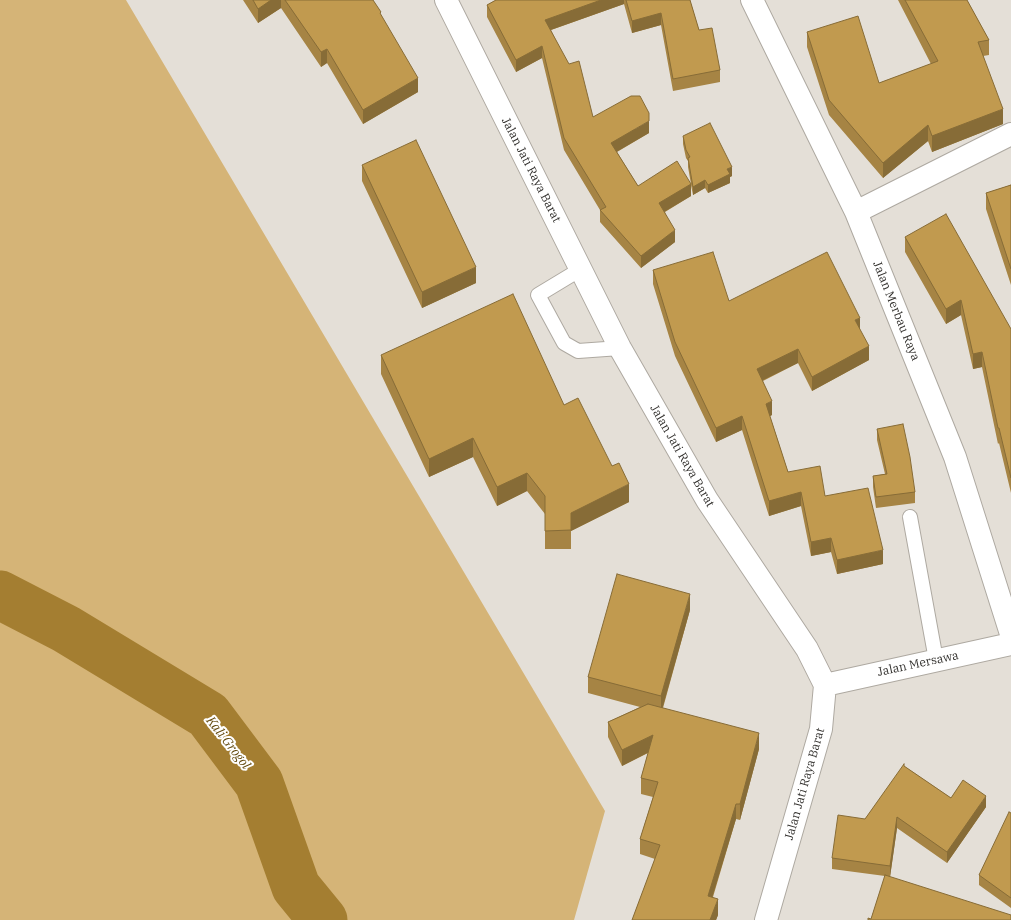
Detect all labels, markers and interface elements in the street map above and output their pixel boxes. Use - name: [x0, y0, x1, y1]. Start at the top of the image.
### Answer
- street label: Jalan Jati Raya Barat: [498, 115, 564, 225]
- street label: Jalan Merbau Raya: [869, 259, 923, 363]
- street label: Jalan Jati Raya Barat: [647, 402, 717, 510]
- street label: Jalan Mersawa: [876, 648, 960, 680]
- water label: Kali Grogol: [203, 714, 253, 772]
- street label: Jalan Jati Raya Barat: [782, 726, 828, 842]

